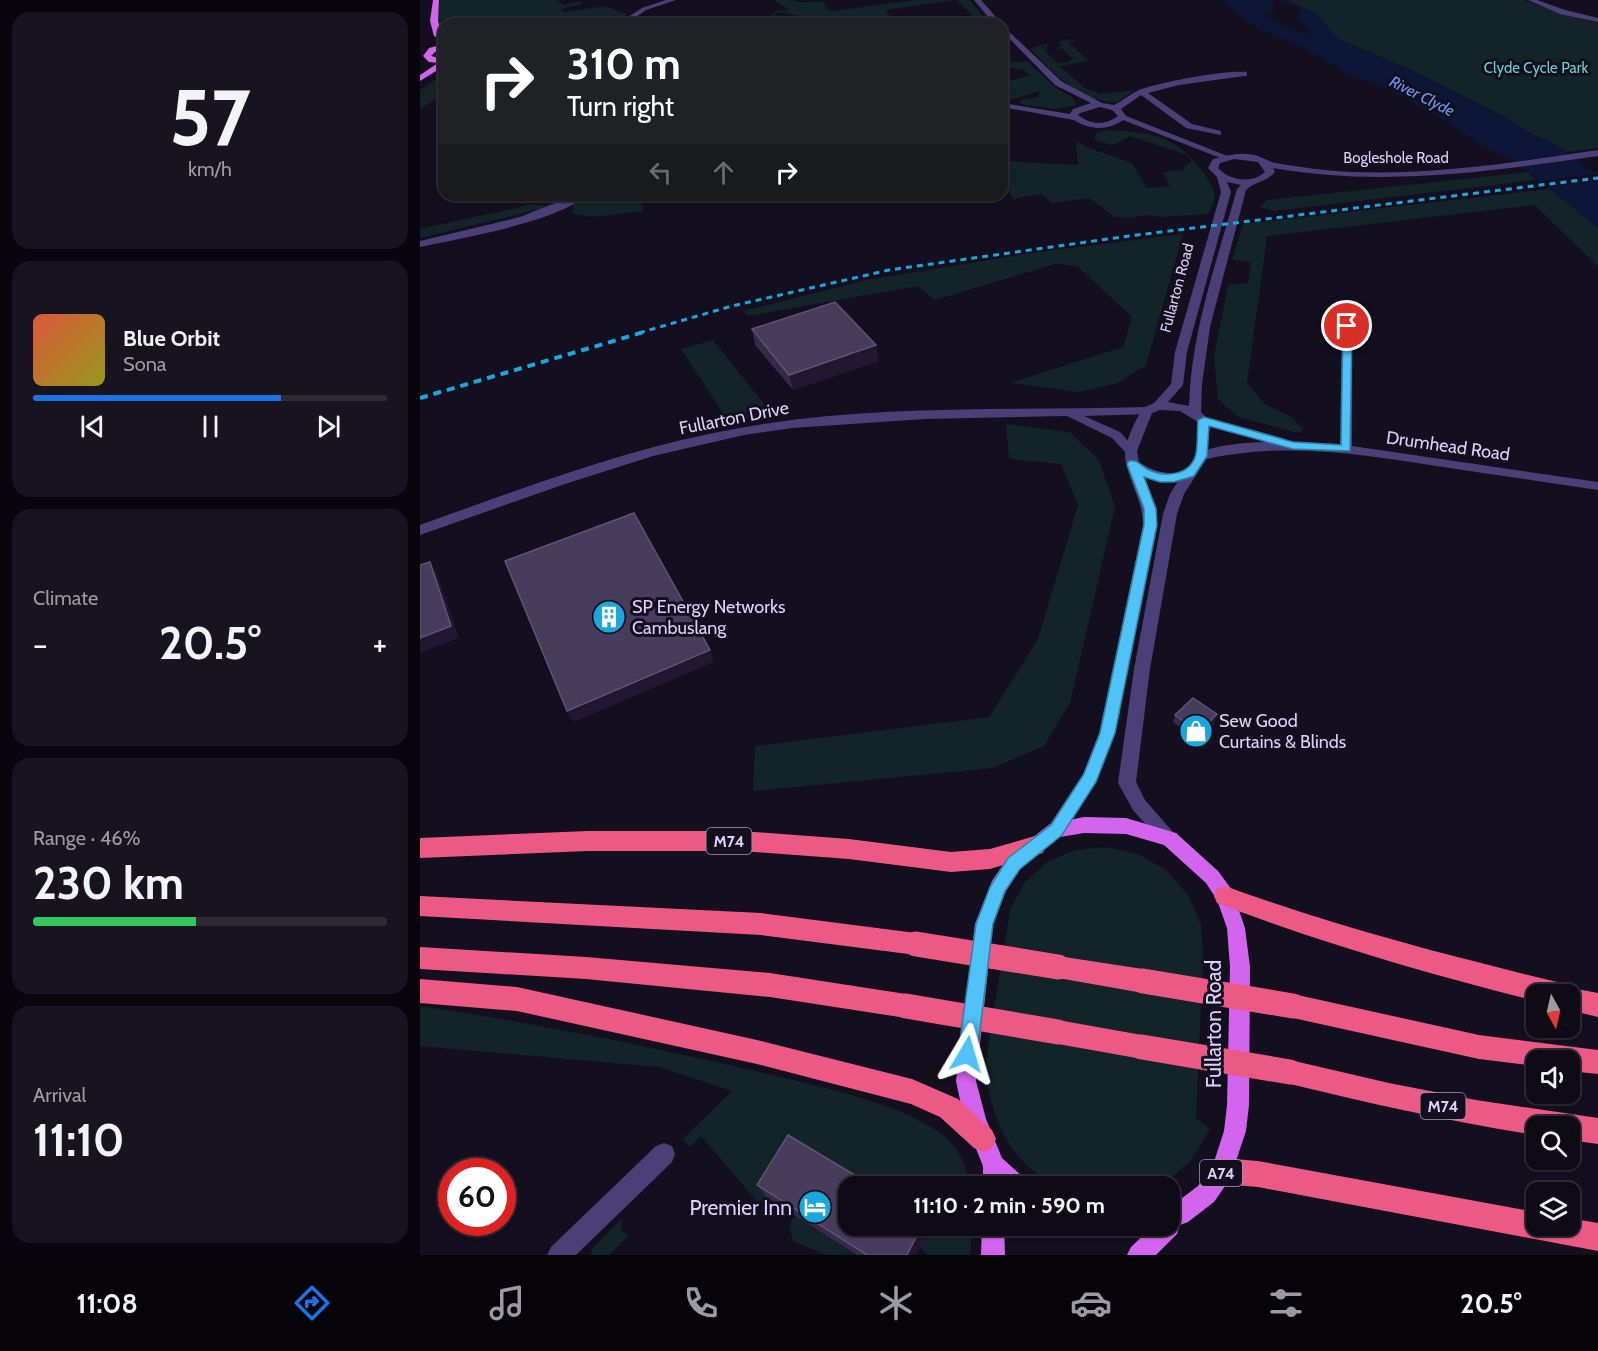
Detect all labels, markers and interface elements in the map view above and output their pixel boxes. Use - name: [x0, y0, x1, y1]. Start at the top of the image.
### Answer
- text: 310 m: [567, 38, 681, 90]
- icon: right: [468, 42, 546, 120]
- park label: Clyde Cycle Park: [1484, 59, 1588, 77]
- text: 57: [169, 70, 251, 165]
- water label: River Clyde: [1386, 72, 1458, 120]
- text: Turn right: [567, 90, 674, 123]
- street label: Bogleshole Road: [1343, 149, 1449, 167]
- icon: left: [644, 156, 677, 189]
- icon: ahead: [707, 156, 740, 189]
- icon: right: [770, 156, 803, 189]
- text: km/h: [188, 157, 232, 181]
- street label: Fullarton Road: [1156, 241, 1198, 335]
- pin: [1321, 300, 1372, 351]
- icon: arrive: [1330, 309, 1363, 342]
- text: Blue Orbit: [123, 325, 220, 352]
- text: Sona: [123, 352, 166, 376]
- street label: Fullarton Drive: [677, 397, 791, 439]
- icon: previous: [76, 410, 109, 443]
- icon: pause: [194, 410, 227, 443]
- icon: next: [312, 410, 345, 443]
- street label: Drumhead Road: [1385, 426, 1511, 466]
- text: Climate: [33, 586, 98, 610]
- place label: SP Energy Networks Cambuslang: [632, 596, 785, 639]
- building icon: SP Energy Networks Cambuslang: [591, 599, 627, 635]
- text: 20.5°: [159, 616, 261, 670]
- text: −: [33, 624, 48, 664]
- text: +: [372, 624, 387, 664]
- place label: Sew Good Curtains & Blinds: [1219, 710, 1346, 753]
- shop icon: Sew Good Curtains & Blinds: [1178, 713, 1214, 749]
- text: Range · 46%: [33, 826, 141, 850]
- road number: M74: [706, 828, 752, 854]
- text: 230 km: [33, 856, 184, 910]
- street label: Fullarton Road: [1201, 960, 1226, 1088]
- north arrow: [1526, 984, 1580, 1038]
- map controls: [1526, 984, 1580, 1236]
- position arrow: [935, 1022, 999, 1086]
- button: sound: [1526, 1050, 1580, 1104]
- text: Arrival: [33, 1083, 86, 1107]
- road number: M74: [1420, 1093, 1466, 1119]
- text: 11:10: [33, 1113, 125, 1167]
- button: search: [1526, 1116, 1580, 1170]
- speed limit sign: 60: [438, 1158, 516, 1236]
- road number: A74: [1200, 1160, 1242, 1186]
- button: layers: [1526, 1182, 1580, 1236]
- hotel icon: Premier Inn: [797, 1189, 833, 1225]
- text: 11:10 · 2 min · 590 m: [913, 1192, 1105, 1219]
- place label: Premier Inn: [689, 1195, 792, 1220]
- icon: directions: [291, 1282, 333, 1324]
- icon: music: [486, 1282, 528, 1324]
- icon: phone: [680, 1282, 722, 1324]
- icon: climate: [875, 1282, 917, 1324]
- icon: car: [1070, 1282, 1112, 1324]
- icon: filters: [1265, 1282, 1307, 1324]
- text: 11:08: [76, 1287, 138, 1320]
- text: 20.5°: [1460, 1287, 1521, 1320]

